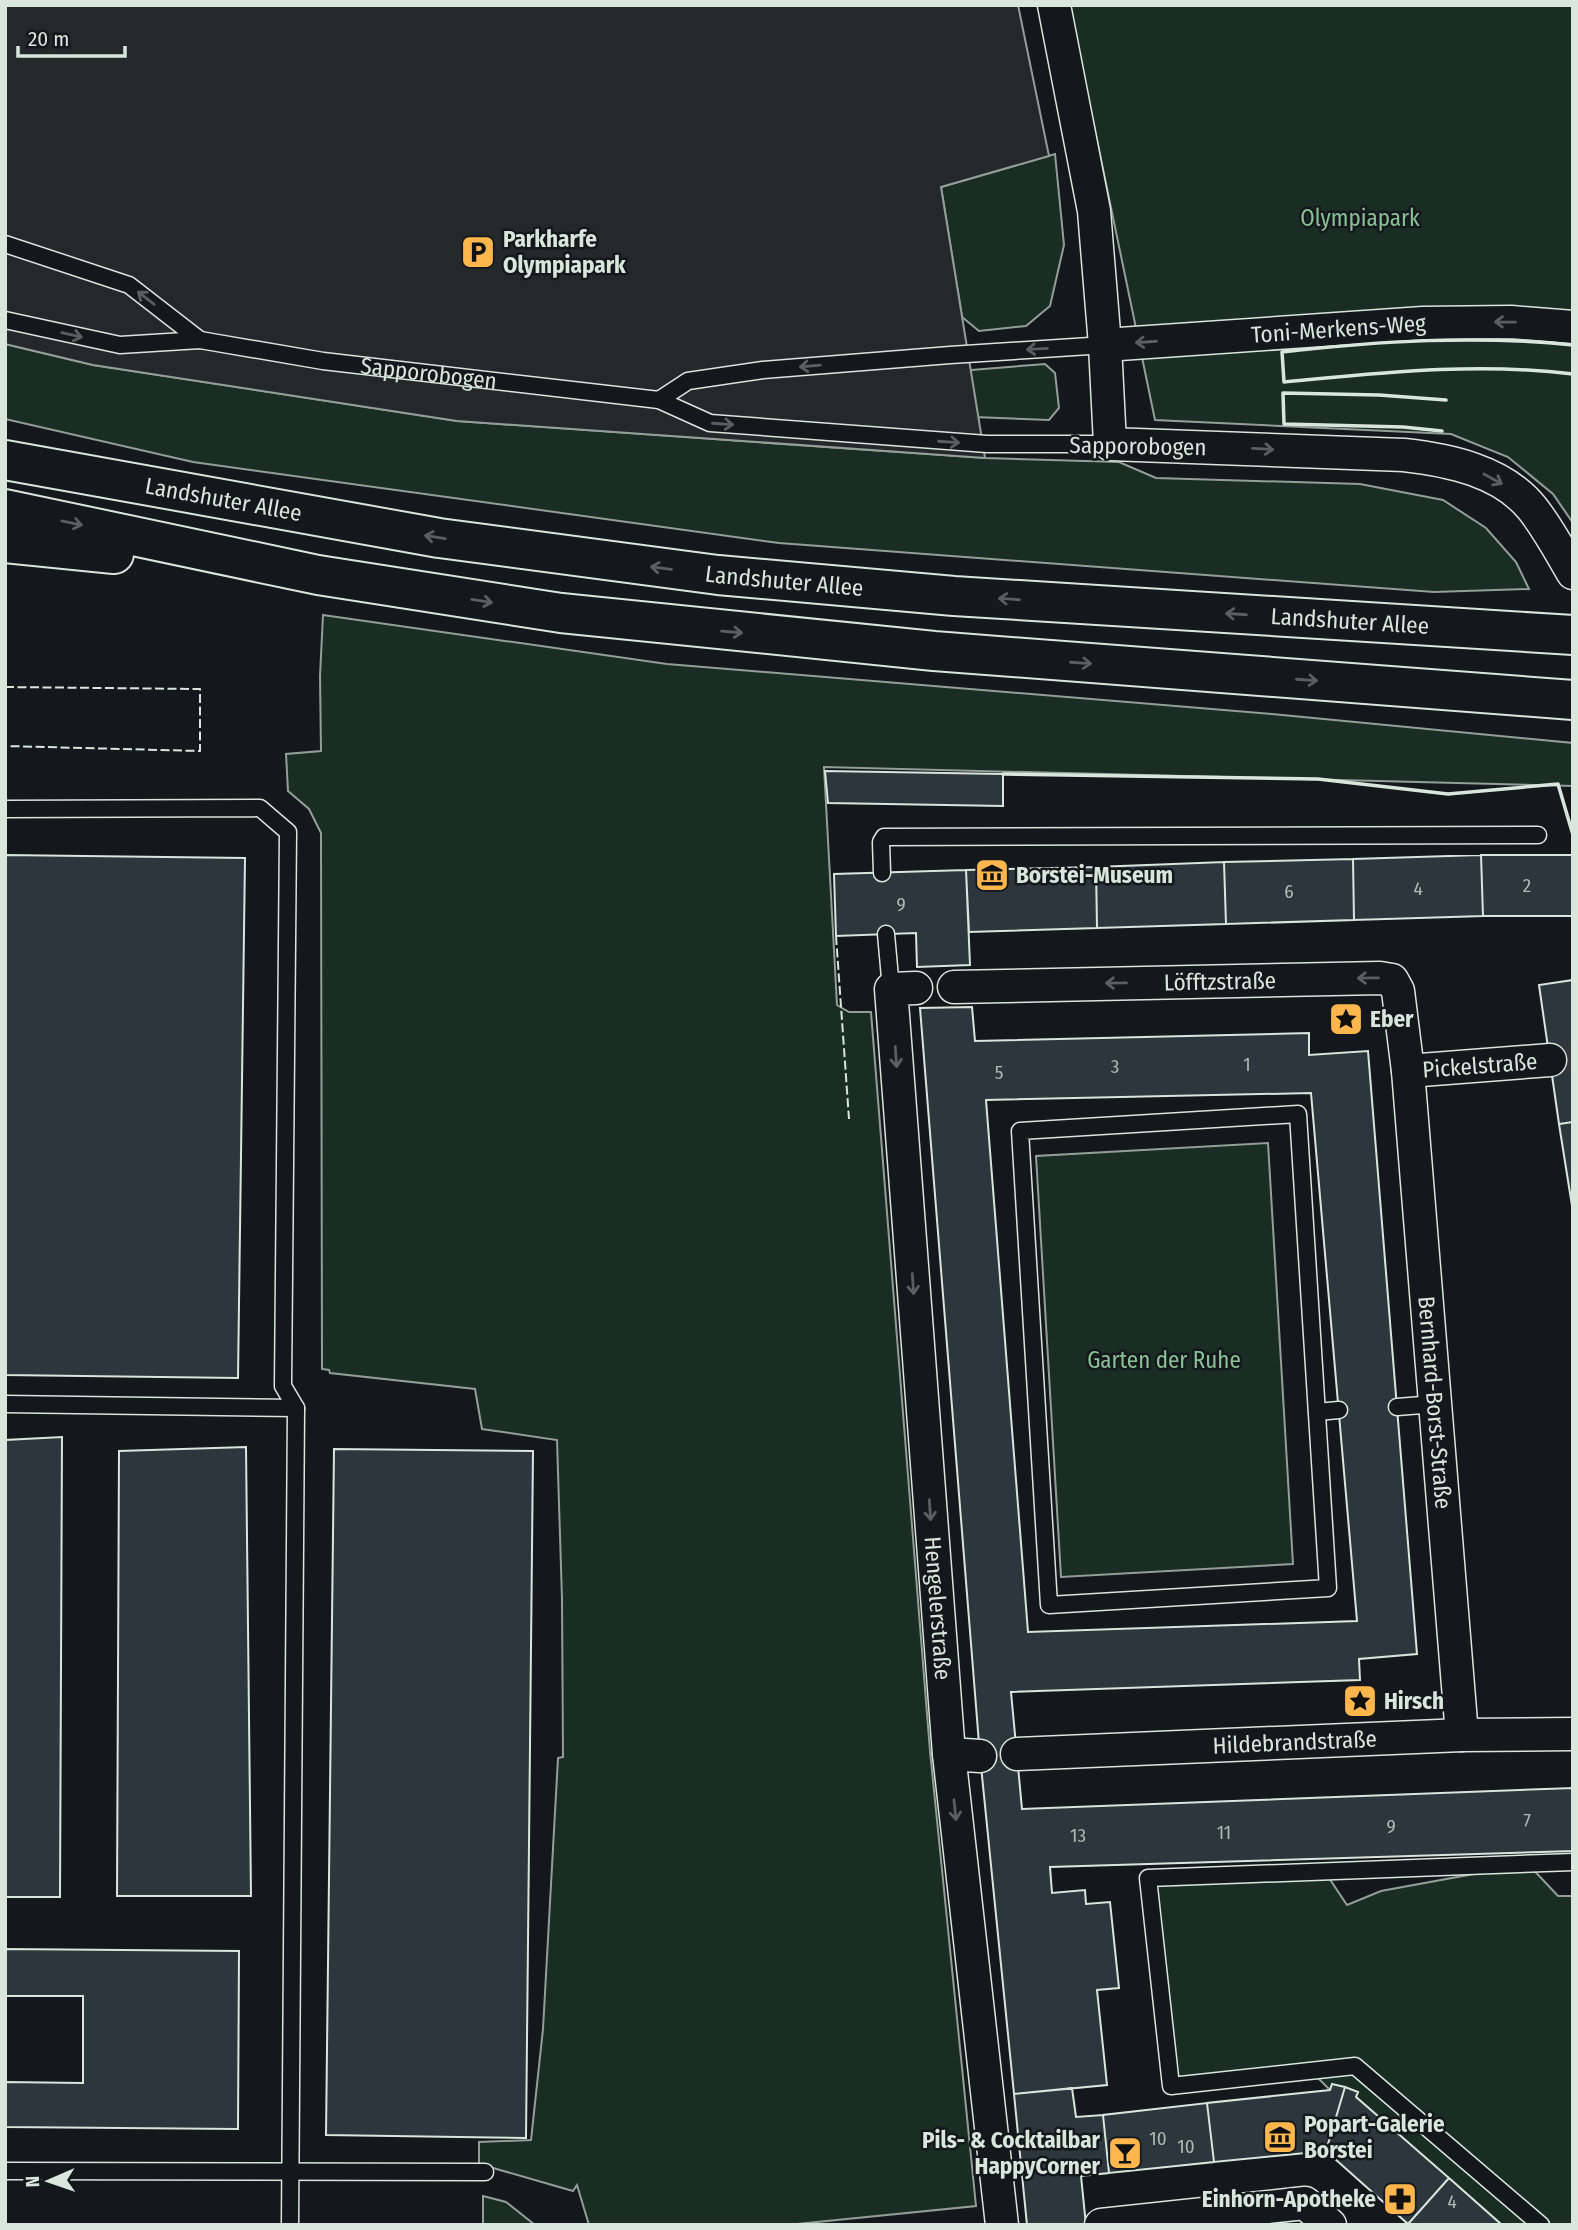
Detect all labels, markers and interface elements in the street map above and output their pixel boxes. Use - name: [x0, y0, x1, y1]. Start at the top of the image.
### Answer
- scale bar: [18, 14, 124, 58]
- text: 20 m: [28, 26, 69, 52]
- park label: Olympiapark: [1300, 204, 1420, 232]
- place label: Parkharfe Olympiapark: [503, 225, 626, 279]
- parking icon: Parkharfe Olympiapark: [459, 233, 497, 271]
- one-way arrow: [137, 290, 155, 305]
- street label: Toni-Merkens-Weg: [1250, 309, 1427, 349]
- one-way arrow: [1494, 315, 1517, 329]
- one-way arrow: [60, 328, 83, 342]
- one-way arrow: [1136, 336, 1158, 349]
- one-way arrow: [1026, 343, 1049, 356]
- street label: Sapporobogen: [359, 351, 498, 395]
- one-way arrow: [799, 360, 822, 373]
- one-way arrow: [711, 418, 733, 431]
- street label: Sapporobogen: [1069, 431, 1207, 461]
- one-way arrow: [938, 435, 961, 448]
- one-way arrow: [1251, 443, 1274, 456]
- street label: Landshuter Allee: [143, 471, 304, 527]
- one-way arrow: [1483, 472, 1503, 486]
- one-way arrow: [60, 516, 83, 530]
- one-way arrow: [424, 530, 447, 543]
- street label: Landshuter Allee: [704, 559, 865, 602]
- one-way arrow: [650, 561, 672, 574]
- one-way arrow: [998, 592, 1021, 605]
- one-way arrow: [470, 595, 493, 608]
- street label: Landshuter Allee: [1270, 602, 1430, 640]
- one-way arrow: [1225, 607, 1248, 620]
- one-way arrow: [720, 626, 743, 639]
- one-way arrow: [1069, 656, 1092, 669]
- one-way arrow: [1296, 674, 1318, 687]
- museum icon: Borstei-Museum: [973, 856, 1011, 894]
- place label: Borstei-Museum: [1016, 861, 1173, 889]
- house number: 2: [1523, 874, 1531, 897]
- house number: 4: [1413, 877, 1423, 900]
- house number: 6: [1284, 880, 1294, 903]
- house number: 9: [896, 893, 906, 916]
- street label: Löfftzstraße: [1164, 966, 1276, 997]
- one-way arrow: [1356, 971, 1379, 985]
- one-way arrow: [1104, 976, 1127, 990]
- place icon: Eber: [1327, 1000, 1365, 1038]
- place label: Eber: [1370, 1005, 1414, 1033]
- one-way arrow: [890, 1045, 903, 1067]
- street label: Pickelstraße: [1421, 1047, 1538, 1084]
- house number: 1: [1243, 1053, 1251, 1076]
- house number: 3: [1111, 1055, 1119, 1078]
- house number: 5: [995, 1061, 1003, 1084]
- one-way arrow: [907, 1272, 920, 1294]
- street label: Bernhard-Borst-Straße: [1412, 1295, 1458, 1510]
- park label: Garten der Ruhe: [1087, 1346, 1241, 1374]
- one-way arrow: [924, 1499, 937, 1522]
- street label: Hengelerstraße: [919, 1535, 957, 1681]
- place icon: Hirsch: [1341, 1682, 1379, 1720]
- place label: Hirsch: [1384, 1687, 1444, 1715]
- street label: Hildebrandstraße: [1212, 1725, 1377, 1760]
- one-way arrow: [949, 1798, 962, 1821]
- house number: 7: [1523, 1809, 1531, 1832]
- house number: 9: [1386, 1815, 1396, 1838]
- house number: 11: [1217, 1821, 1231, 1844]
- house number: 13: [1070, 1824, 1086, 1847]
- place label: Popart-Galerie Borstei: [1304, 2110, 1445, 2164]
- museum icon: Popart-Galerie Borstei: [1261, 2118, 1299, 2156]
- place label: Pils- & Cocktailbar HappyCorner: [922, 2126, 1101, 2180]
- house number: 10: [1149, 2127, 1167, 2150]
- bar icon: Pils- & Cocktailbar HappyCorner: [1106, 2134, 1144, 2172]
- house number: 10: [1177, 2135, 1195, 2158]
- north arrow: [14, 2146, 84, 2216]
- text: N: [21, 2175, 44, 2188]
- pharmacy icon: Einhorn-Apotheke: [1381, 2180, 1419, 2218]
- place label: Einhorn-Apotheke: [1202, 2185, 1376, 2213]
- house number: 4: [1447, 2190, 1457, 2213]

